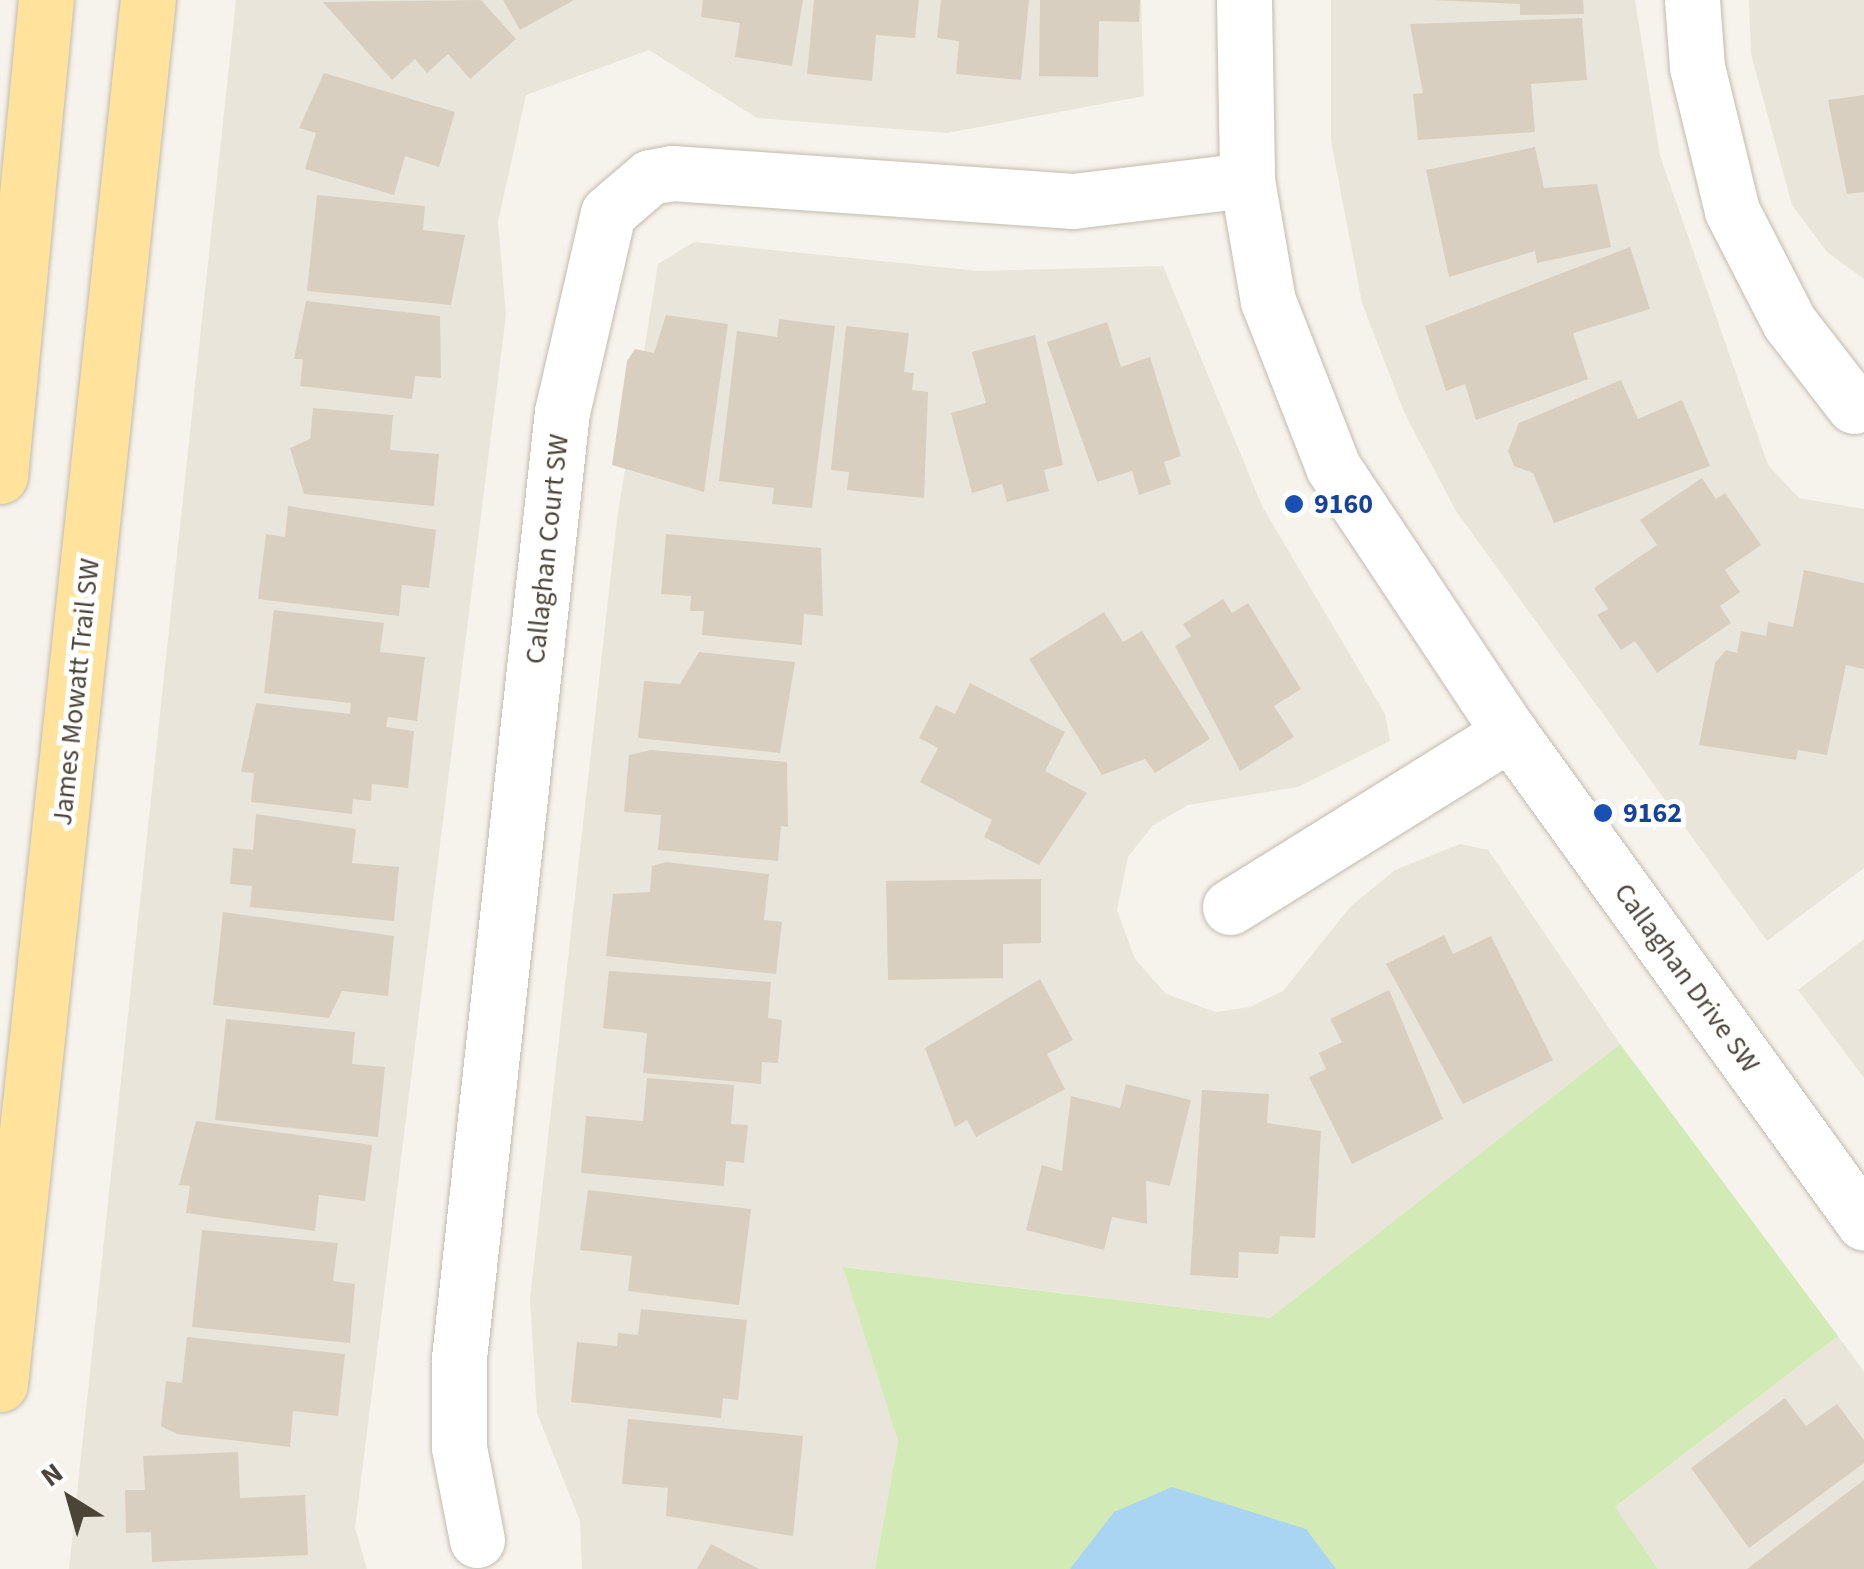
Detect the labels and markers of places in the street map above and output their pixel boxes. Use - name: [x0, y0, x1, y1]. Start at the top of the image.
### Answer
- place label: 9160: [1314, 487, 1373, 521]
- marker: 9160: [1283, 493, 1305, 515]
- place label: 9162: [1623, 796, 1682, 830]
- marker: 9162: [1592, 802, 1614, 824]

